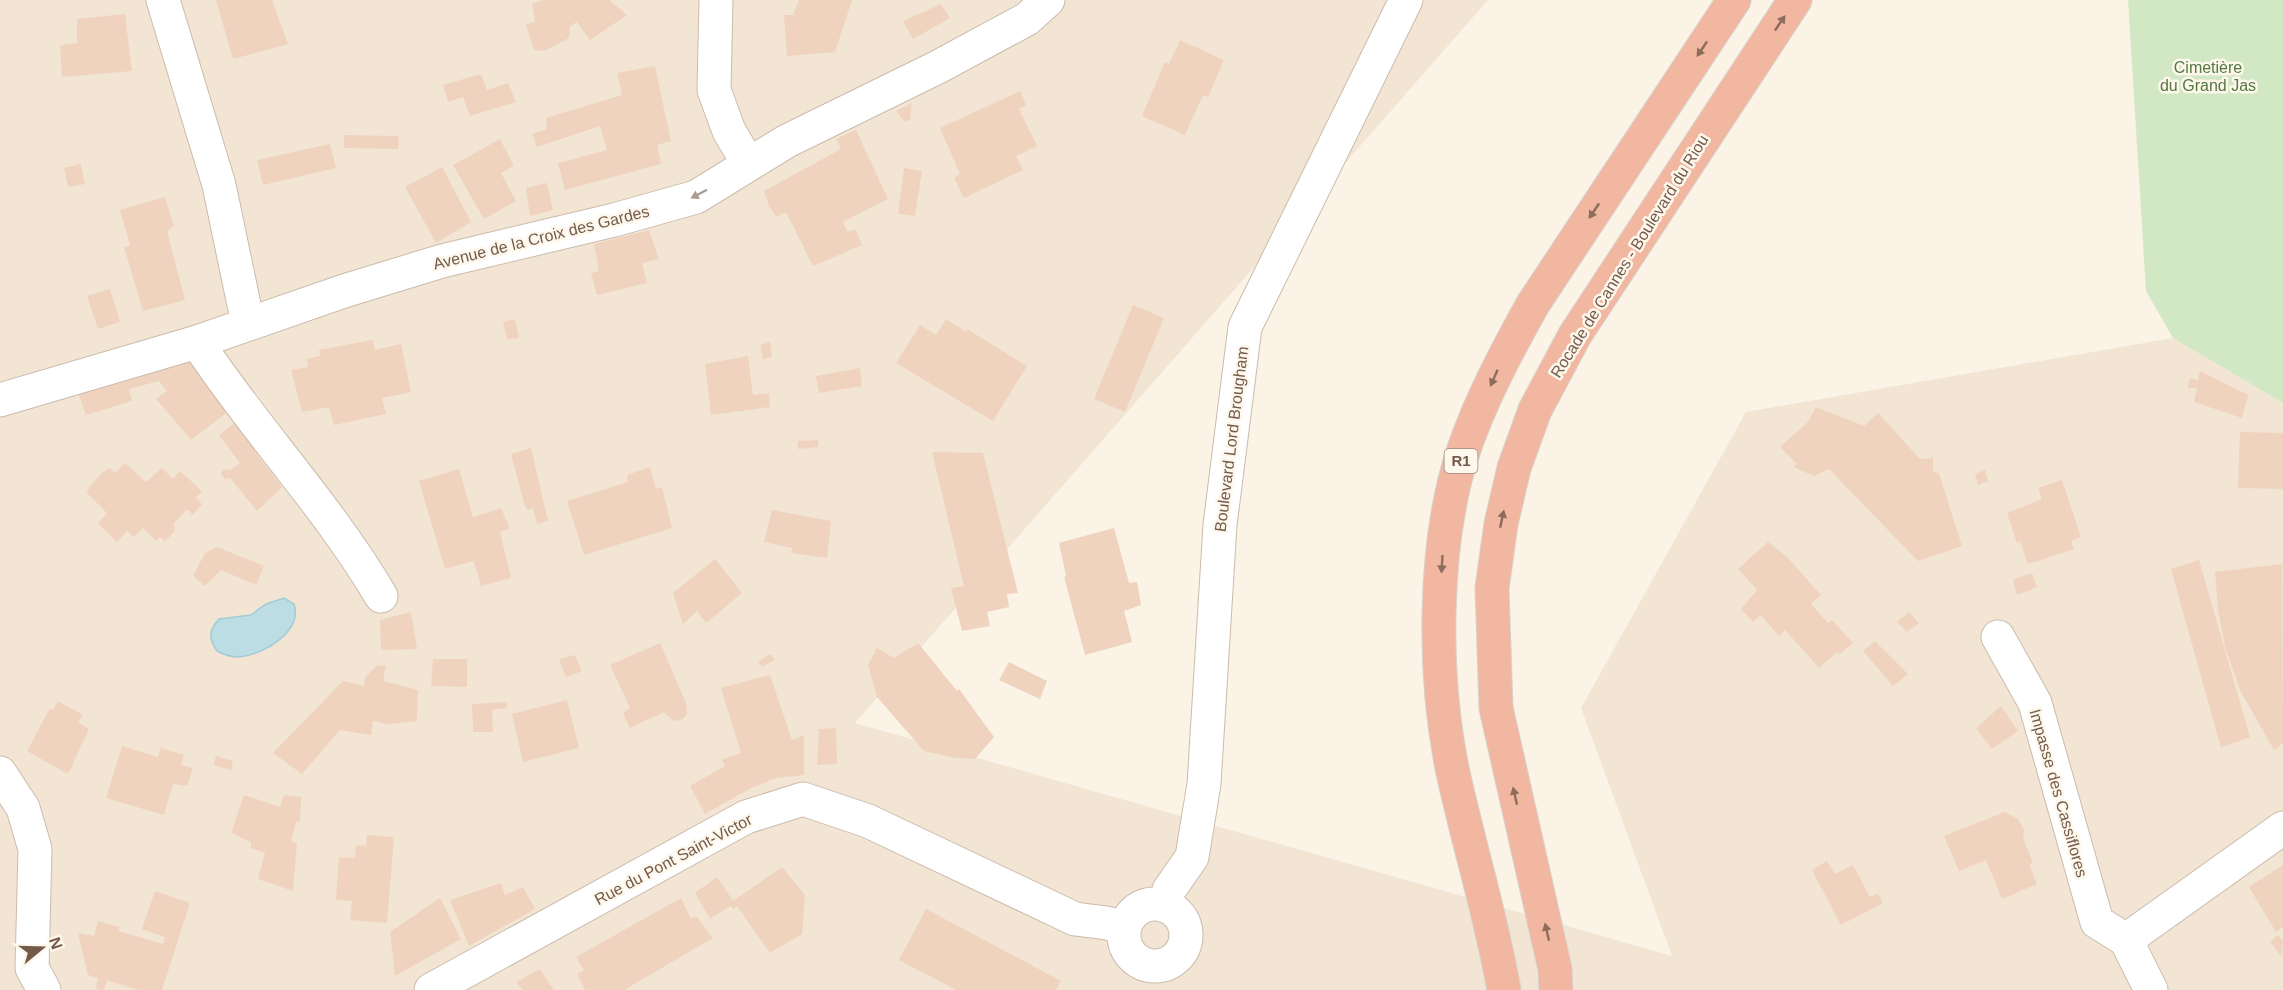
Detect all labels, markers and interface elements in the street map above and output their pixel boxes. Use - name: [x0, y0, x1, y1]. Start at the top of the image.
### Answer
- one-way arrow: [1774, 15, 1786, 31]
- one-way arrow: [1696, 40, 1708, 56]
- park label: Cimetière du Grand Jas: [2160, 59, 2256, 94]
- street label: Rocade de Cannes - Boulevard du Riou: [1547, 132, 1712, 381]
- one-way arrow: [690, 189, 707, 199]
- street label: Avenue de la Croix des Gardes: [431, 202, 651, 273]
- one-way arrow: [1589, 203, 1600, 219]
- street label: Boulevard Lord Brougham: [1212, 345, 1251, 533]
- one-way arrow: [1489, 370, 1499, 388]
- road number: R1: [1444, 449, 1478, 473]
- one-way arrow: [1498, 510, 1507, 529]
- one-way arrow: [1437, 555, 1446, 574]
- street label: Impasse des Cassiflores: [2026, 707, 2091, 879]
- one-way arrow: [1510, 786, 1519, 805]
- street label: Rue du Pont Saint-Victor: [592, 810, 755, 908]
- north arrow: [12, 918, 72, 978]
- one-way arrow: [1541, 923, 1551, 942]
- text: N: [46, 935, 66, 952]

